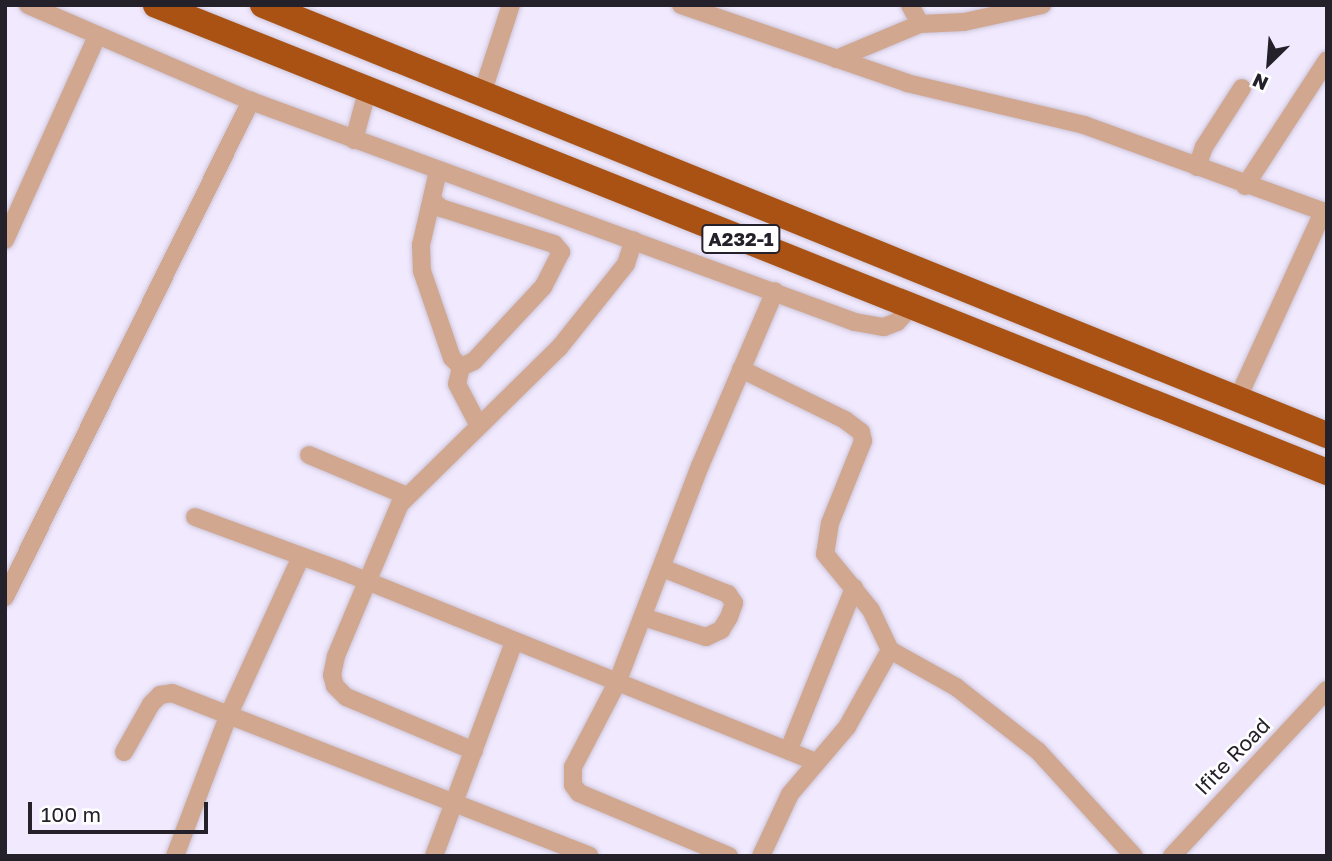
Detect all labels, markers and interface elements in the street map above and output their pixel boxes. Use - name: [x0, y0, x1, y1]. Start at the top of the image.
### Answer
- north arrow: [1234, 28, 1304, 98]
- text: N: [1249, 69, 1271, 96]
- road number: A232-1: [701, 224, 781, 255]
- street label: Ifite Road: [1189, 712, 1275, 800]
- scale bar: [32, 788, 212, 832]
- text: 100 m: [41, 801, 101, 827]

